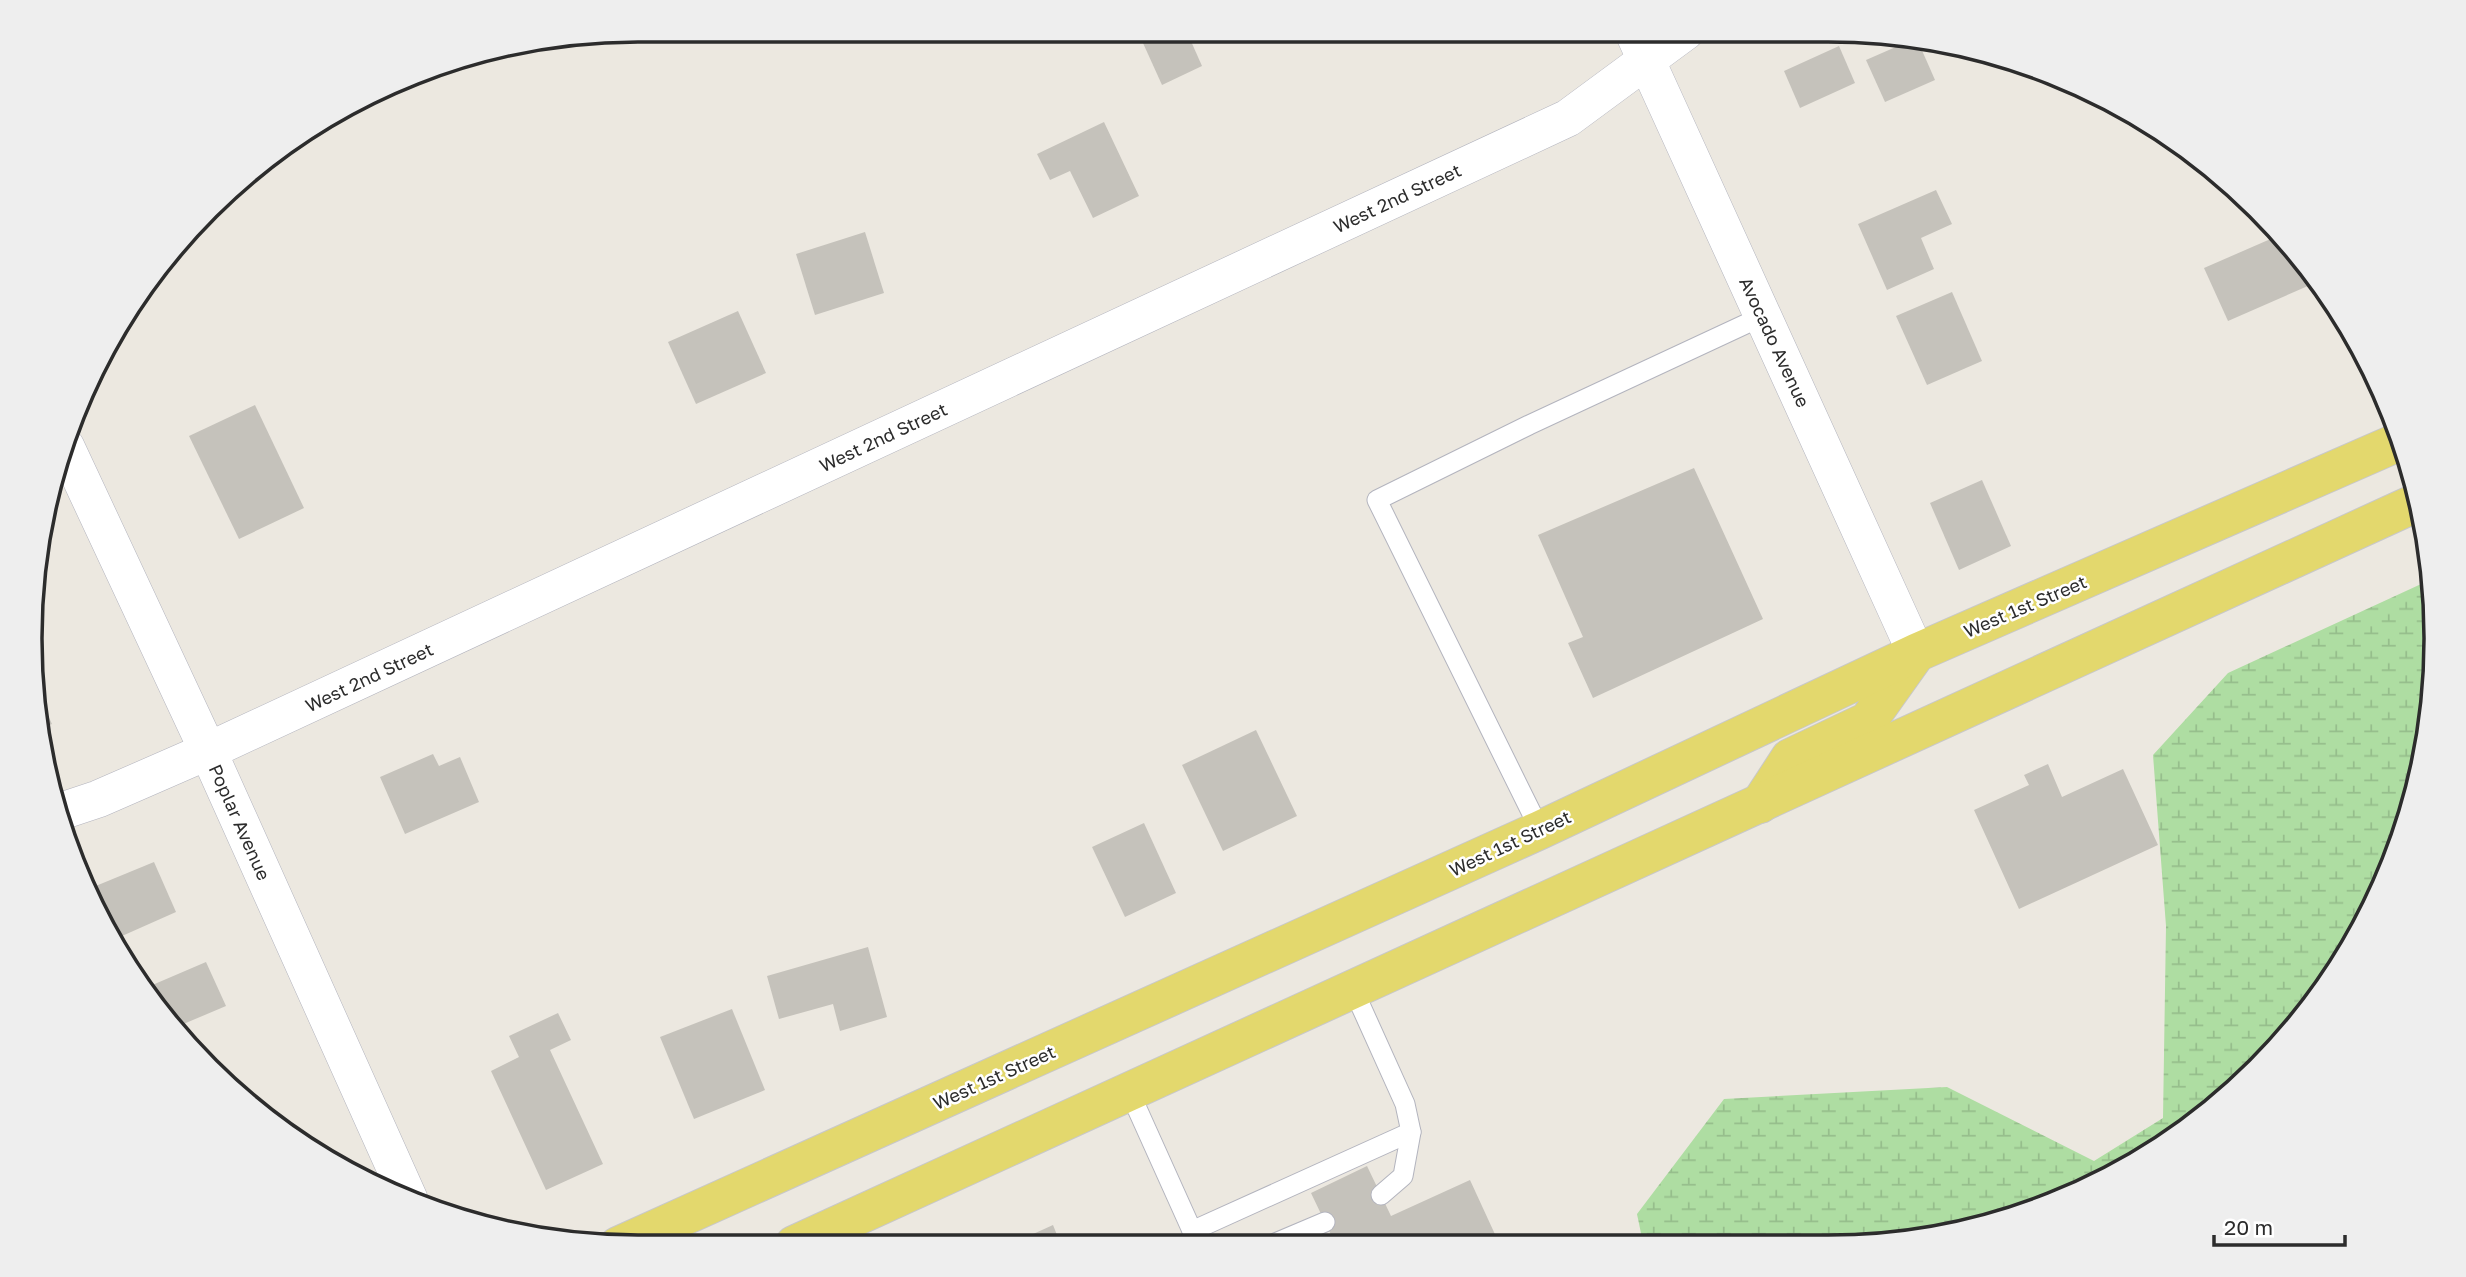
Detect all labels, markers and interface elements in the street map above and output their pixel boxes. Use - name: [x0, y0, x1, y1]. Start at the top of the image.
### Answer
- street label: West 2nd Street: [1330, 159, 1464, 237]
- street label: Avocado Avenue: [1735, 273, 1815, 411]
- street label: West 2nd Street: [816, 398, 950, 476]
- street label: West 1st Street: [1960, 570, 2090, 642]
- street label: West 2nd Street: [302, 638, 436, 716]
- street label: Poplar Avenue: [205, 761, 275, 883]
- street label: West 1st Street: [1446, 805, 1574, 881]
- street label: West 1st Street: [929, 1040, 1059, 1114]
- scale bar: [2214, 1204, 2345, 1248]
- text: 20 m: [2224, 1214, 2273, 1240]

